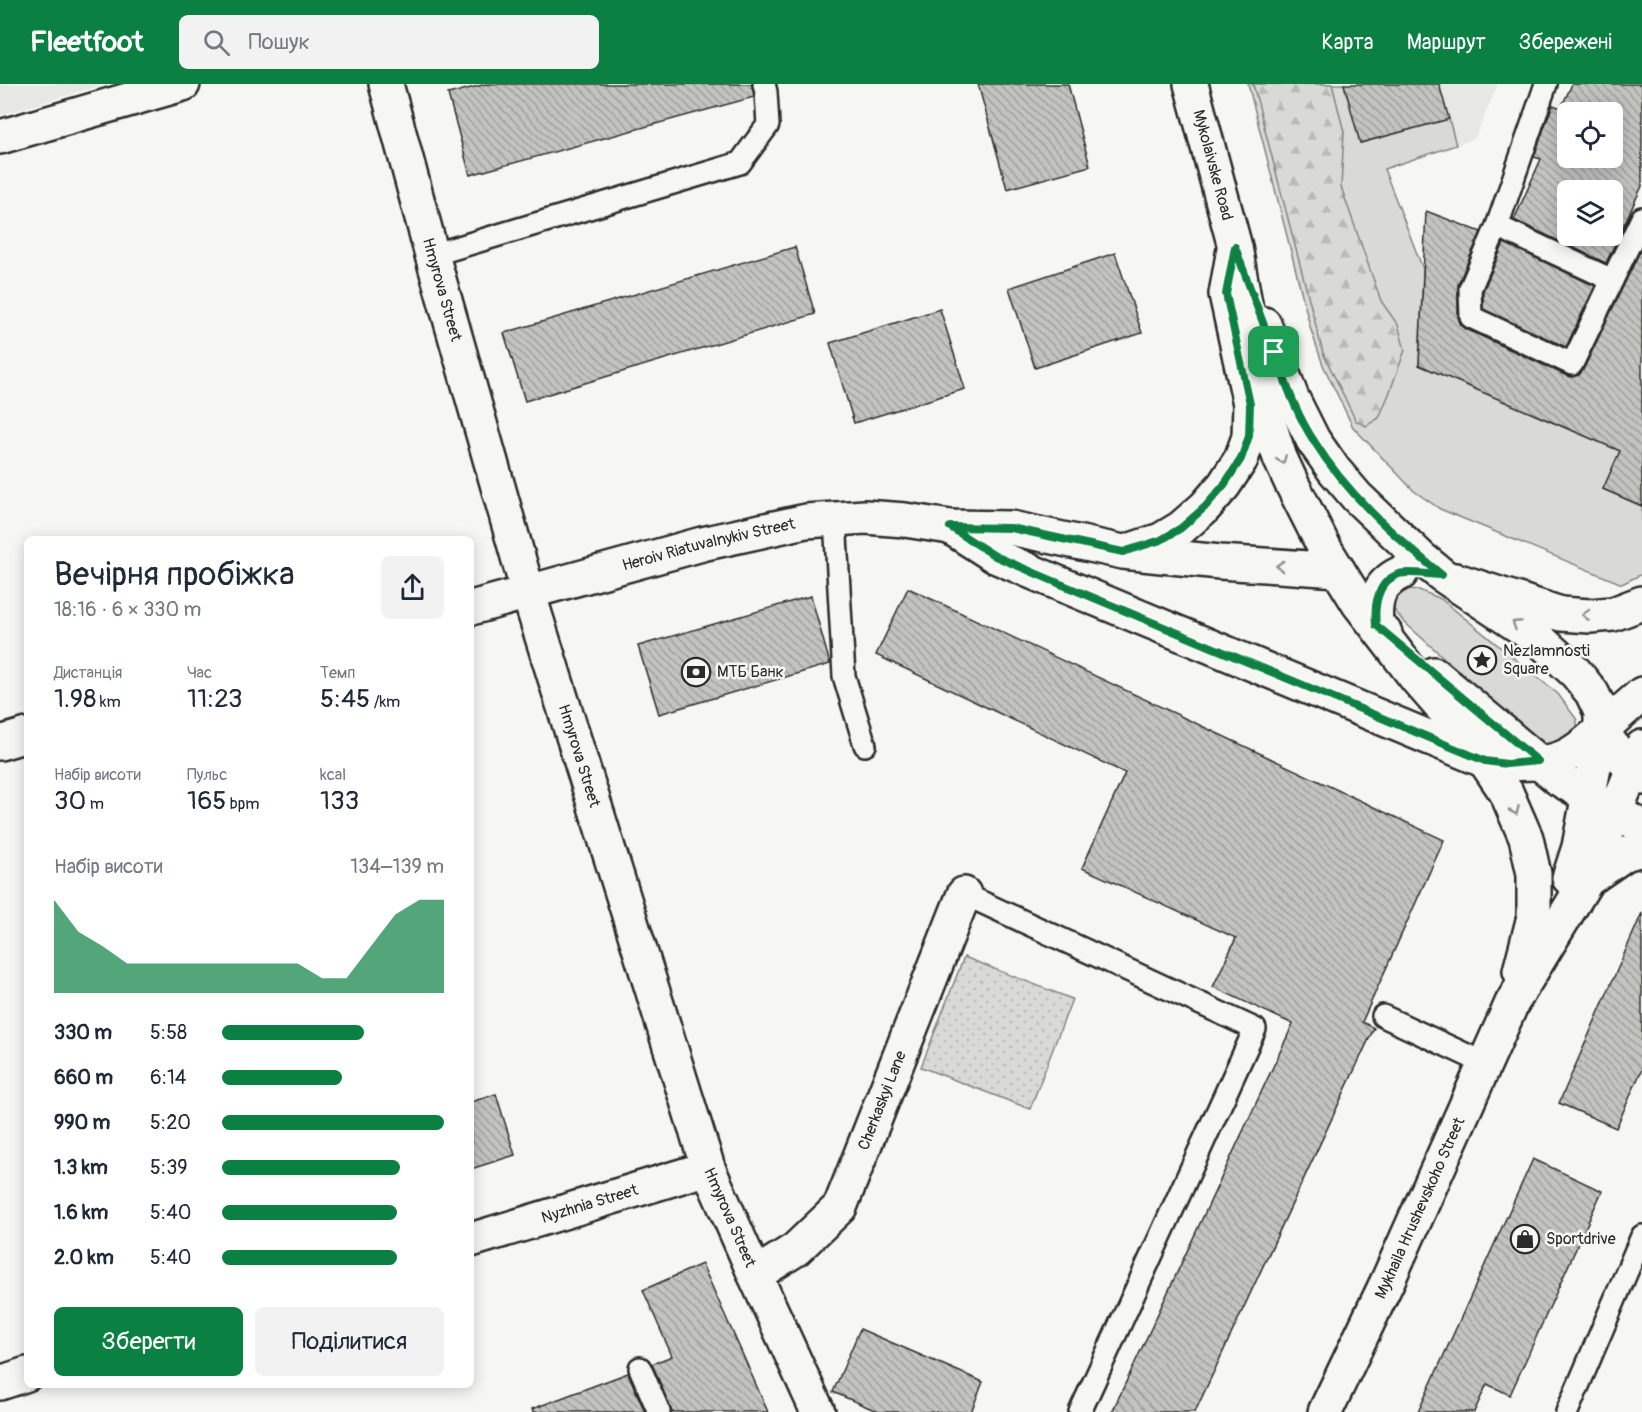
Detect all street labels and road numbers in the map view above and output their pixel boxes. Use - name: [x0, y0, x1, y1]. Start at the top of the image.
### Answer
- street label: Mykolaivske Road: [1188, 108, 1237, 223]
- street label: Hmyrova Street: [418, 236, 466, 344]
- street label: Heroiv Riatuvalnykiv Street: [620, 514, 797, 576]
- street label: Hmyrova Street: [554, 702, 605, 810]
- street label: Cherkaskyi Lane: [854, 1048, 911, 1153]
- street label: Mykhaila Hrushevskoho Street: [1371, 1114, 1470, 1302]
- street label: Hmyrova Street: [699, 1165, 761, 1271]
- street label: Nyzhnia Street: [539, 1180, 641, 1228]

